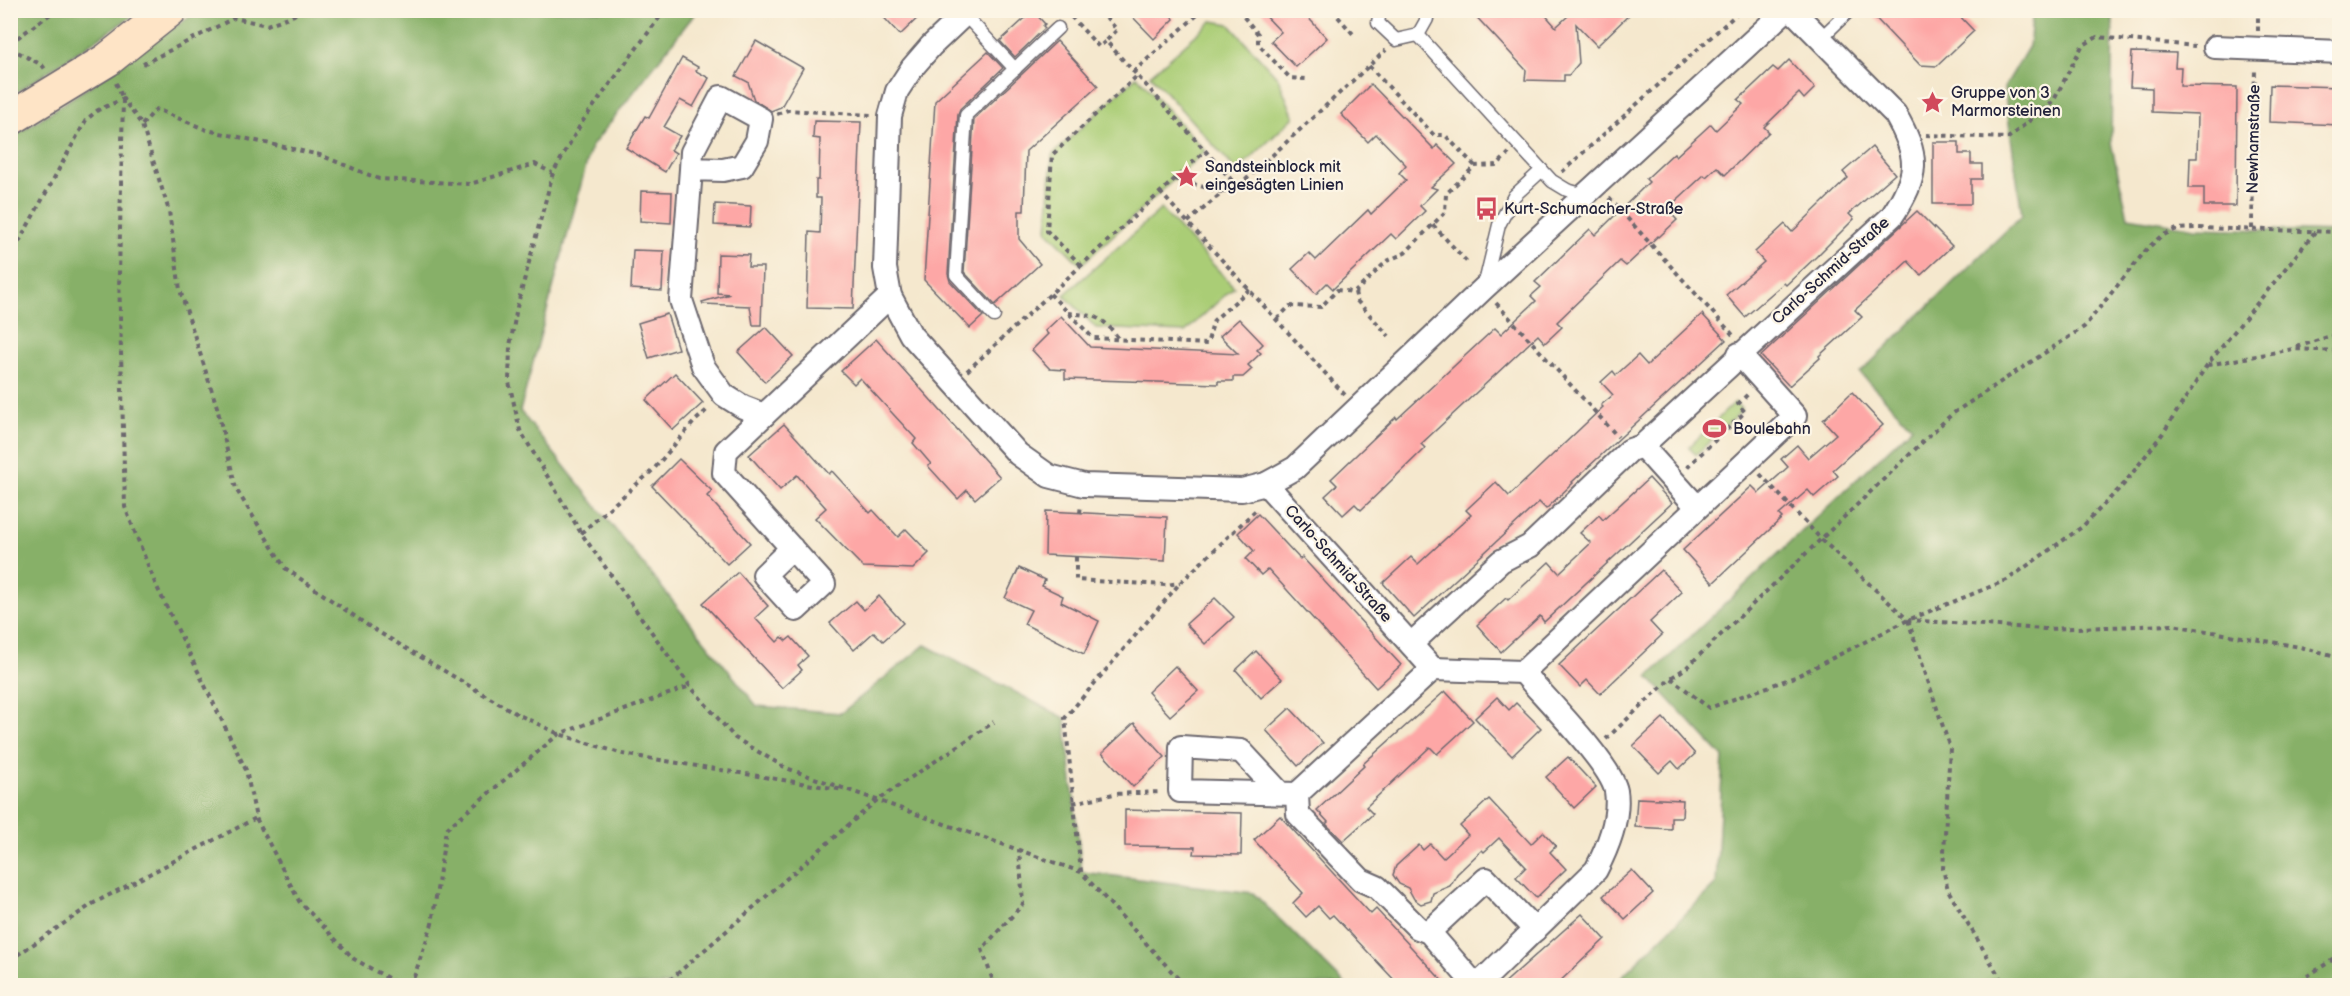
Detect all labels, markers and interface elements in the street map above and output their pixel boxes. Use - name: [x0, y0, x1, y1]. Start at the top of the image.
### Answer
- place label: Gruppe von 3 Marmorsteinen: [1951, 84, 2061, 121]
- street label: Newhamstraße: [2244, 84, 2264, 194]
- place icon: Gruppe von 3 Marmorsteinen: [1920, 89, 1946, 115]
- place label: Sandsteinblock mit eingesägten Linien: [1205, 158, 1344, 195]
- place icon: Sandsteinblock mit eingesägten Linien: [1174, 163, 1200, 189]
- bus stop icon: Kurt-Schumacher-Straße: [1473, 196, 1499, 222]
- place label: Kurt-Schumacher-Straße: [1504, 200, 1684, 219]
- street label: Carlo-Schmid-Straße: [1768, 213, 1894, 329]
- sports icon: Boulebahn: [1702, 416, 1728, 442]
- place label: Boulebahn: [1733, 420, 1811, 439]
- street label: Carlo-Schmid-Straße: [1280, 501, 1396, 627]

